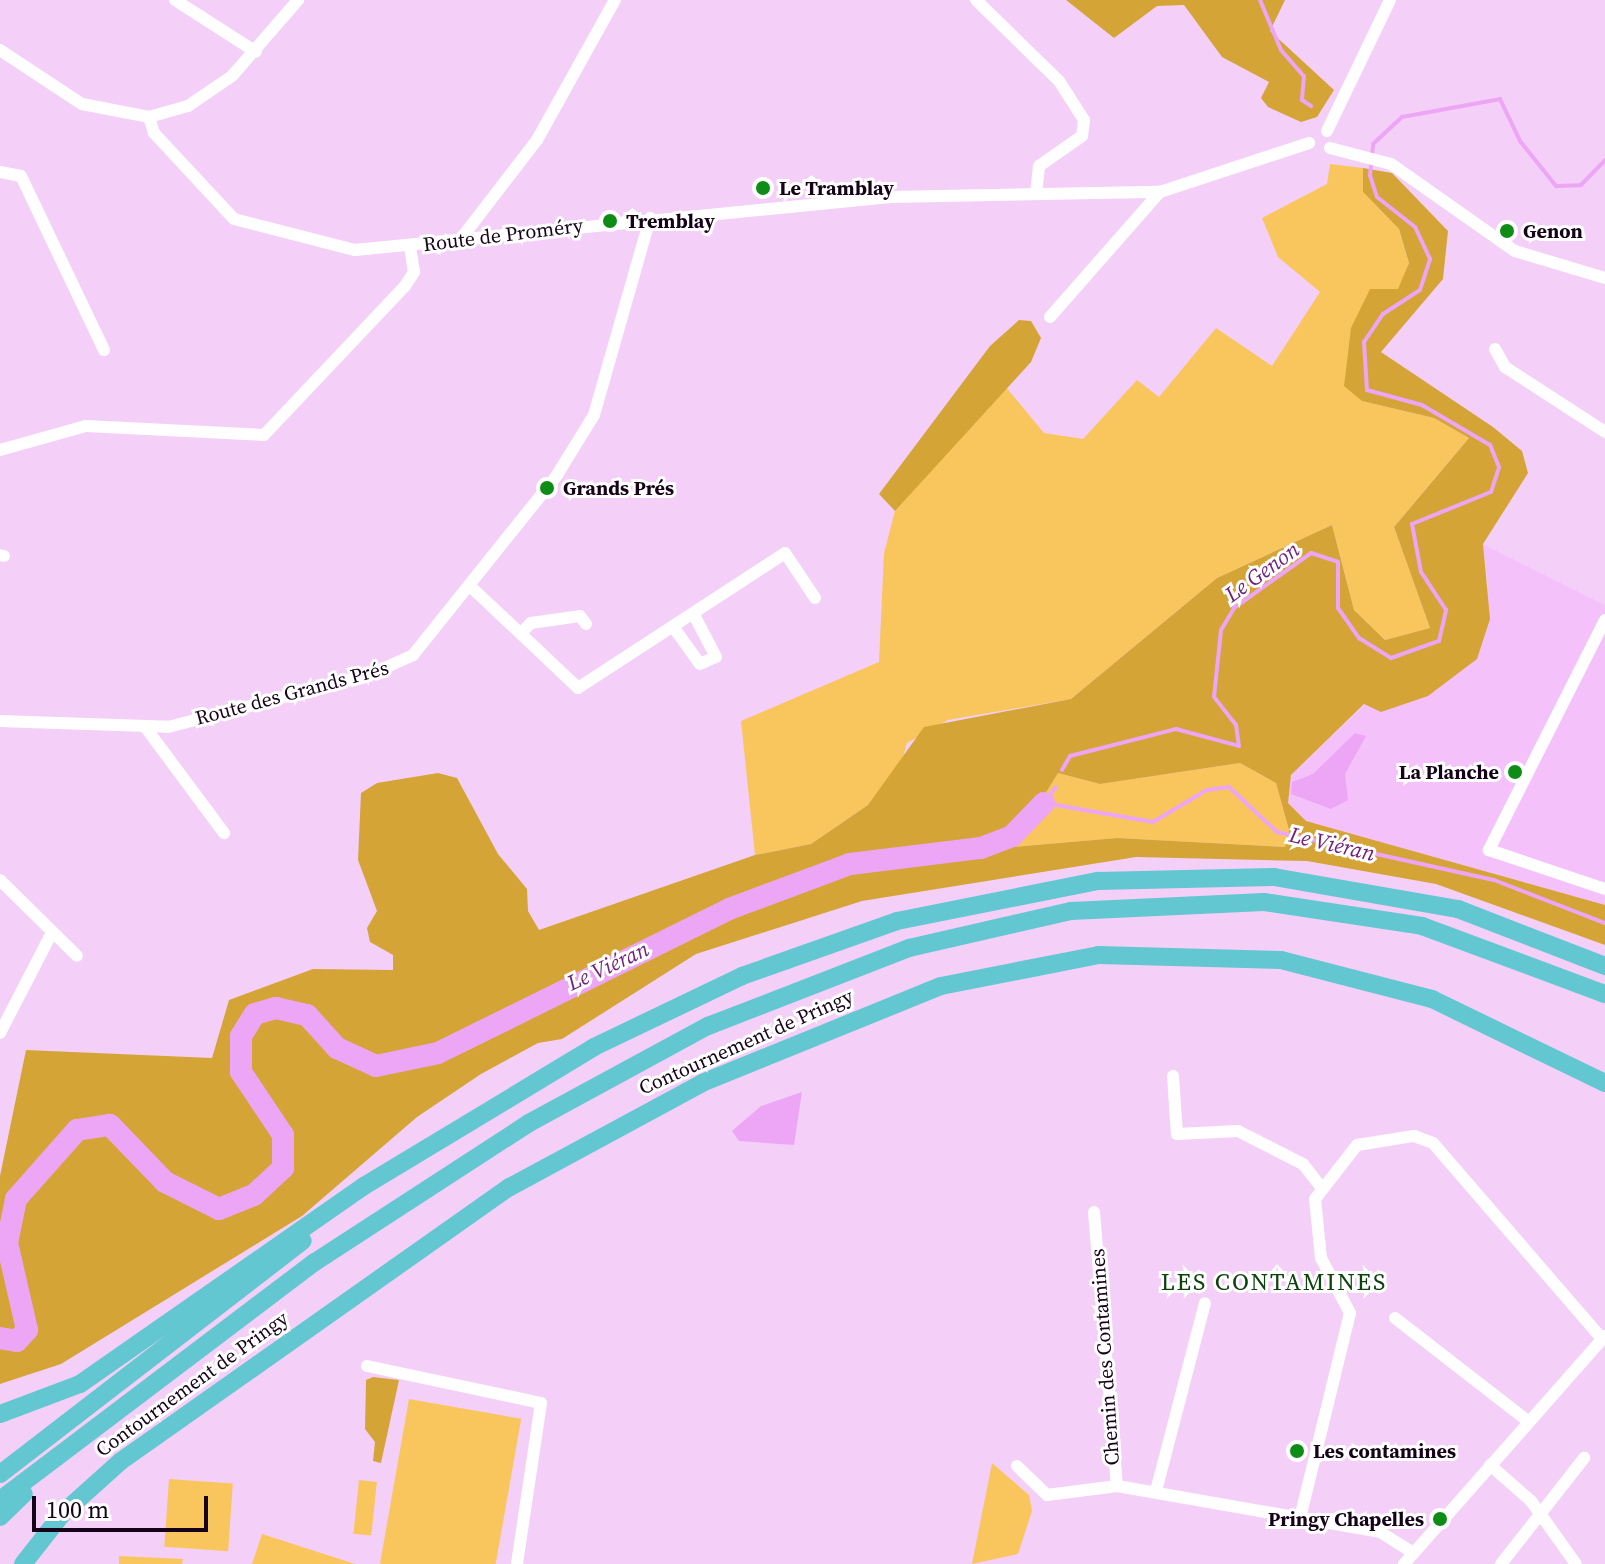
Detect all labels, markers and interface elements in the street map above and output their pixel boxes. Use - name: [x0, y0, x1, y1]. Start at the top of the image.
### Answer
- place label: Le Tramblay: [779, 176, 894, 200]
- marker: Le Tramblay: [754, 179, 772, 197]
- place label: Tremblay: [626, 209, 715, 233]
- marker: Tremblay: [601, 212, 619, 230]
- street label: Route de Proméry: [422, 213, 584, 257]
- place label: Genon: [1523, 219, 1583, 243]
- marker: Genon: [1498, 222, 1516, 240]
- place label: Grands Prés: [563, 476, 674, 500]
- marker: Grands Prés: [538, 479, 556, 497]
- water label: Le Genon: [1220, 536, 1304, 608]
- street label: Route des Grands Prés: [193, 656, 391, 730]
- place label: La Planche: [1399, 760, 1499, 784]
- marker: La Planche: [1506, 763, 1524, 781]
- water label: Le Viéran: [1287, 821, 1377, 867]
- water label: Le Viéran: [563, 936, 653, 996]
- street label: Contournement de Pringy: [635, 984, 857, 1100]
- street label: Chemin des Contamines: [1085, 1248, 1125, 1466]
- district label: LES CONTAMINES: [1161, 1268, 1387, 1296]
- street label: Contournement de Pringy: [91, 1306, 293, 1462]
- place label: Les contamines: [1313, 1439, 1456, 1463]
- marker: Les contamines: [1288, 1442, 1306, 1460]
- scale bar: [36, 1480, 212, 1530]
- text: 100 m: [46, 1493, 109, 1526]
- place label: Pringy Chapelles: [1268, 1507, 1424, 1531]
- marker: Pringy Chapelles: [1431, 1510, 1449, 1528]

